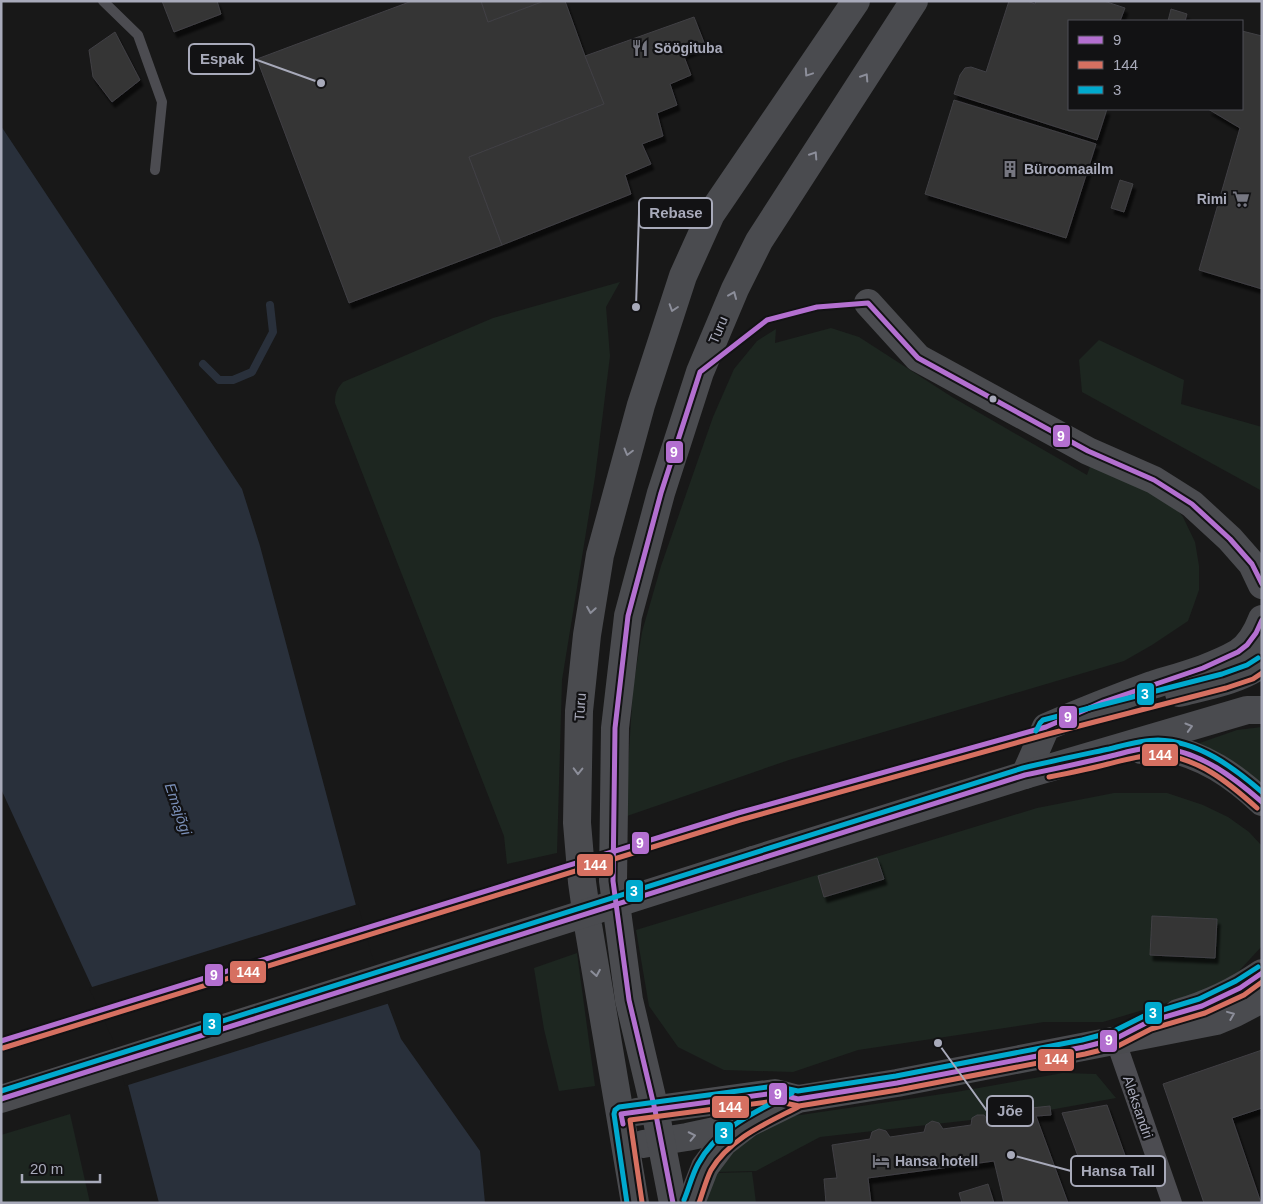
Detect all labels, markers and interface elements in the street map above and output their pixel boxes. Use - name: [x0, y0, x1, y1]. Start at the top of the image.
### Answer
- legend: [1068, 20, 1243, 110]
- text: 9: [1113, 31, 1121, 48]
- restaurant icon: Söögituba: [630, 38, 650, 58]
- place label: Söögituba: [654, 40, 723, 56]
- callout: Espak: [189, 44, 254, 74]
- text: Espak: [200, 50, 245, 67]
- text: 144: [1113, 56, 1138, 73]
- one-way arrow: [805, 67, 814, 76]
- one-way arrow: [859, 73, 868, 83]
- text: 3: [1113, 81, 1121, 98]
- one-way arrow: [808, 151, 818, 160]
- building icon: Büroomaailm: [1000, 159, 1020, 179]
- place label: Büroomaailm: [1024, 161, 1113, 177]
- supermarket icon: Rimi: [1231, 189, 1251, 209]
- place label: Rimi: [1197, 191, 1227, 207]
- callout: Rebase: [639, 198, 712, 228]
- text: Rebase: [649, 204, 703, 221]
- one-way arrow: [727, 291, 737, 300]
- one-way arrow: [668, 303, 678, 311]
- street label: Turu: [705, 314, 731, 346]
- unlabelled marker: [988, 394, 998, 404]
- line badge: 9: [1052, 424, 1071, 448]
- text: 9: [1057, 428, 1065, 444]
- line badge: 9: [665, 440, 684, 464]
- text: 9: [670, 444, 678, 460]
- one-way arrow: [624, 447, 634, 455]
- one-way arrow: [587, 605, 597, 614]
- line badge: 3: [1136, 682, 1155, 706]
- text: 3: [1141, 686, 1149, 702]
- street label: Turu: [571, 692, 589, 722]
- line badge: 9: [1058, 705, 1078, 729]
- text: 9: [1064, 709, 1072, 725]
- one-way arrow: [1185, 723, 1193, 733]
- line badge: 144: [1141, 743, 1179, 767]
- text: 144: [1148, 747, 1172, 763]
- one-way arrow: [573, 768, 583, 776]
- water label: Emajõgi: [162, 780, 196, 838]
- line badge: 9: [631, 831, 650, 855]
- text: 9: [636, 835, 644, 851]
- line badge: 144: [576, 853, 614, 877]
- text: 144: [583, 857, 607, 873]
- line badge: 3: [625, 879, 644, 903]
- text: 3: [630, 883, 638, 899]
- line badge: 144: [229, 960, 267, 984]
- line badge: 9: [204, 963, 224, 987]
- text: 144: [236, 964, 260, 980]
- text: 9: [210, 967, 218, 983]
- one-way arrow: [590, 969, 600, 978]
- line badge: 3: [1144, 1001, 1163, 1025]
- text: 3: [1149, 1005, 1157, 1021]
- one-way arrow: [1226, 1010, 1235, 1021]
- line badge: 3: [202, 1012, 222, 1036]
- text: 3: [208, 1016, 216, 1032]
- line badge: 9: [1099, 1029, 1118, 1053]
- text: 9: [1105, 1032, 1113, 1048]
- line badge: 144: [1037, 1048, 1075, 1072]
- text: 144: [1044, 1051, 1068, 1067]
- street label: Aleksandri: [1120, 1073, 1156, 1141]
- line badge: 9: [768, 1082, 788, 1106]
- text: 9: [774, 1086, 782, 1102]
- line badge: 144: [711, 1095, 750, 1119]
- callout: Jõe: [987, 1096, 1033, 1126]
- text: 144: [718, 1099, 742, 1115]
- text: Jõe: [997, 1102, 1023, 1119]
- line badge: 3: [714, 1121, 734, 1145]
- text: 3: [720, 1125, 728, 1141]
- one-way arrow: [687, 1131, 696, 1141]
- hotel icon: Hansa hotell: [871, 1151, 891, 1171]
- scale bar: [22, 1152, 100, 1184]
- place label: Hansa hotell: [895, 1153, 978, 1169]
- callout: Hansa Tall: [1071, 1156, 1165, 1186]
- text: 20 m: [30, 1160, 63, 1177]
- text: Hansa Tall: [1081, 1162, 1155, 1179]

